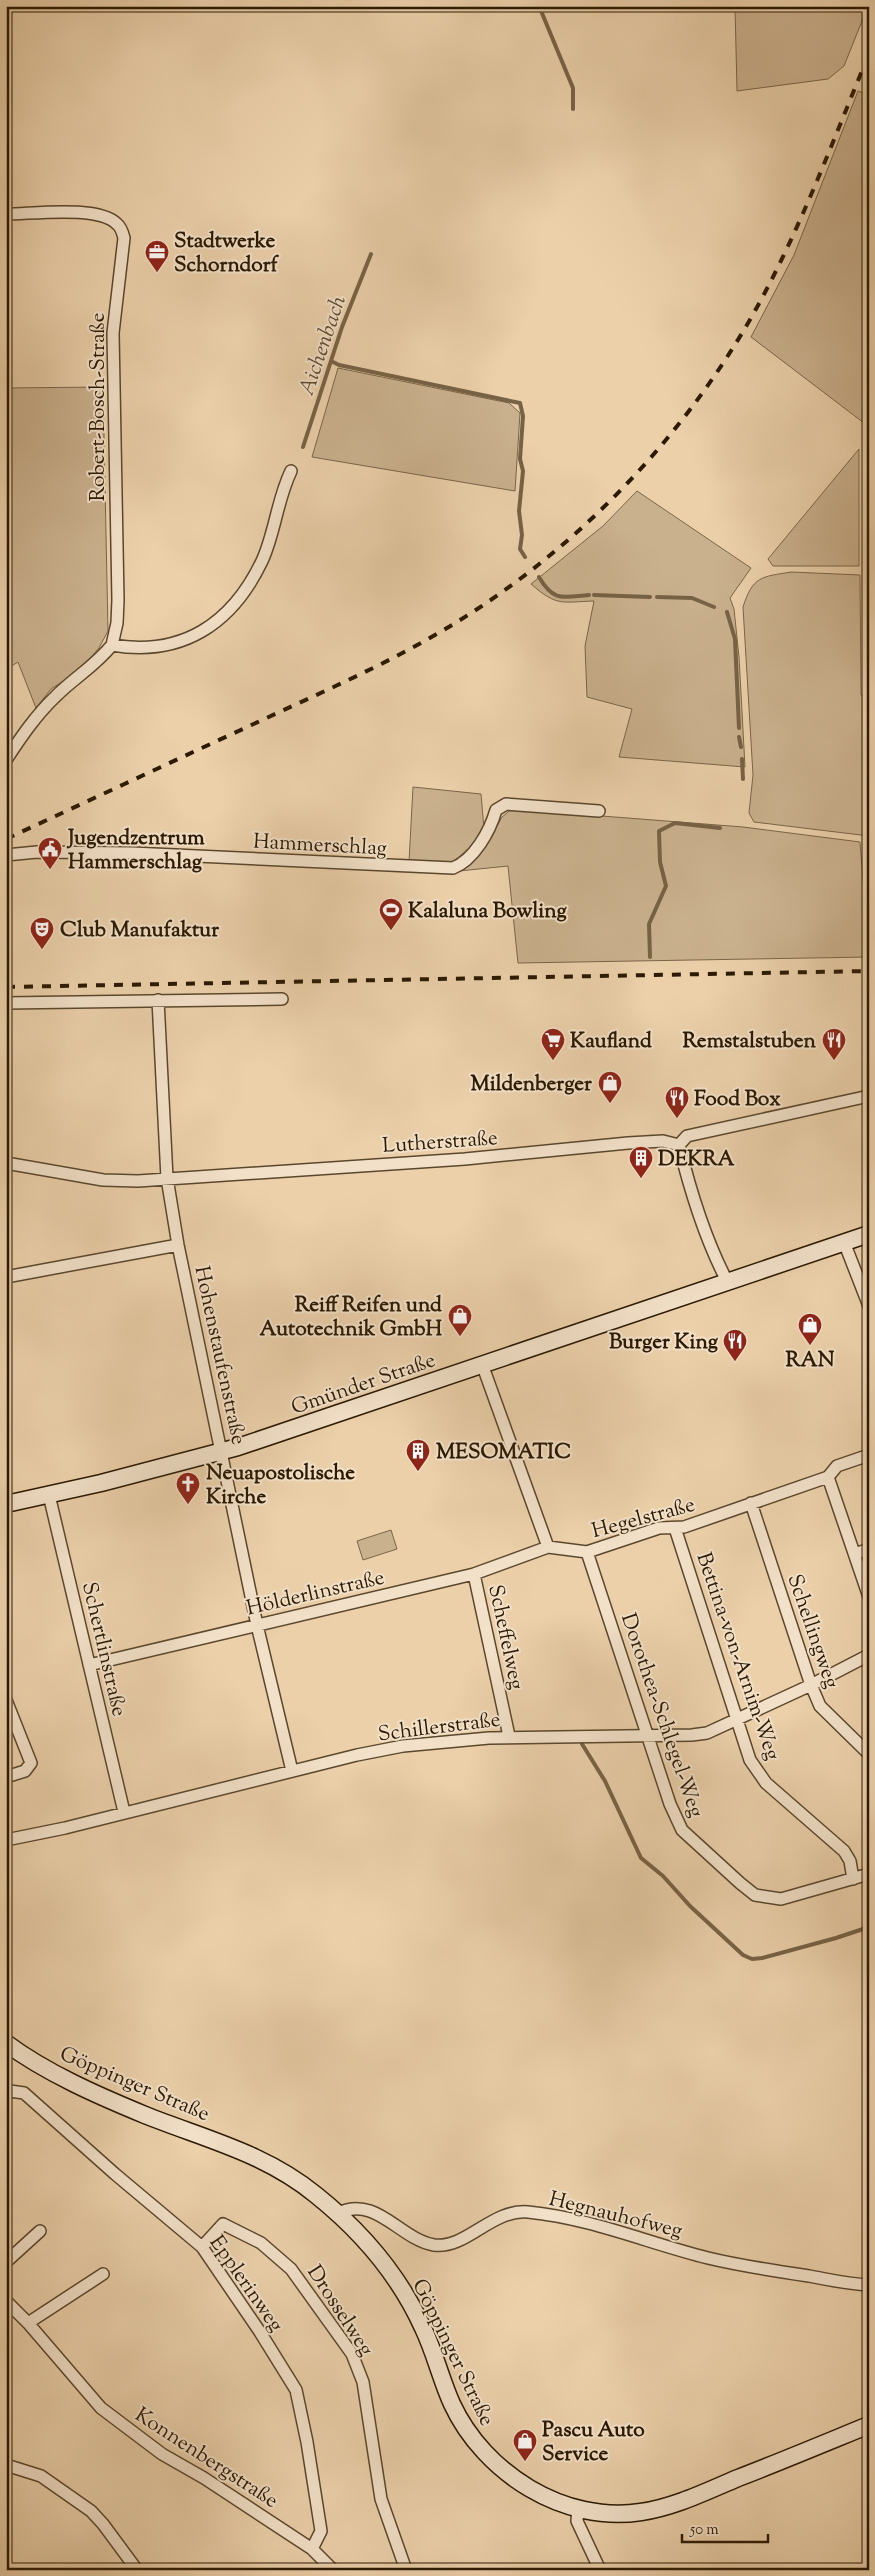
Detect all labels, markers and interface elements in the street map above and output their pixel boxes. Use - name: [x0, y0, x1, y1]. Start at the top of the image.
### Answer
- place label: Stadtwerke Schorndorf: [174, 227, 280, 281]
- office icon: Stadtwerke Schorndorf: [144, 239, 170, 273]
- water label: Aichenbach: [292, 291, 356, 400]
- street label: Robert-Bosch-Straße: [84, 313, 114, 501]
- place label: Jugendzentrum Hammerschlag: [66, 824, 205, 878]
- street label: Hammerschlag: [252, 828, 388, 864]
- public building icon: Jugendzentrum Hammerschlag: [37, 836, 63, 870]
- sports icon: Kalaluna Bowling: [378, 897, 404, 931]
- place label: Kalaluna Bowling: [408, 897, 567, 927]
- theatre icon: Club Manufaktur: [29, 916, 55, 950]
- place label: Club Manufaktur: [60, 916, 219, 946]
- supermarket icon: Kaufland: [540, 1027, 566, 1061]
- place label: Kaufland: [570, 1027, 652, 1057]
- place label: Remstalstuben: [682, 1027, 817, 1057]
- restaurant icon: Remstalstuben: [821, 1027, 847, 1061]
- place label: Mildenberger: [470, 1070, 592, 1100]
- shop icon: Mildenberger: [597, 1070, 623, 1104]
- restaurant icon: Food Box: [664, 1085, 690, 1119]
- place label: Food Box: [694, 1085, 781, 1115]
- street label: Lutherstraße: [381, 1124, 499, 1162]
- building icon: DEKRA: [628, 1145, 654, 1179]
- place label: DEKRA: [658, 1145, 736, 1175]
- street label: Hohenstaufenstraße: [185, 1263, 253, 1448]
- place label: Reiff Reifen und Autotechnik GmbH: [260, 1291, 442, 1345]
- shop icon: Reiff Reifen und Autotechnik GmbH: [447, 1303, 473, 1337]
- shop icon: RAN: [797, 1312, 823, 1346]
- place label: Burger King: [609, 1328, 719, 1358]
- restaurant icon: Burger King: [722, 1328, 748, 1362]
- street label: Gmünder Straße: [288, 1346, 440, 1424]
- place label: RAN: [786, 1346, 835, 1376]
- building icon: MESOMATIC: [405, 1438, 431, 1472]
- place label: MESOMATIC: [436, 1438, 571, 1468]
- place label: Neuapostolische Kirche: [206, 1459, 355, 1513]
- church icon: Neuapostolische Kirche: [175, 1471, 201, 1505]
- street label: Hegelstraße: [588, 1491, 699, 1547]
- street label: Bettina-von-Arnim-Weg: [687, 1549, 787, 1764]
- street label: Hölderlinstraße: [243, 1563, 387, 1624]
- street label: Schellingweg: [779, 1571, 846, 1693]
- street label: Schertlinstraße: [73, 1579, 133, 1720]
- street label: Scheffelweg: [479, 1582, 531, 1693]
- street label: Dorothea-Schlegel-Weg: [612, 1610, 710, 1822]
- street label: Schillerstraße: [376, 1706, 502, 1750]
- street label: Göppinger Straße: [55, 2040, 214, 2130]
- street label: Hegnauhofweg: [546, 2185, 685, 2247]
- street label: Epplerinweg: [201, 2230, 290, 2339]
- street label: Drosselweg: [299, 2260, 380, 2362]
- street label: Göppinger Straße: [404, 2274, 501, 2431]
- street label: Konnenbergstraße: [128, 2401, 284, 2516]
- place label: Pascu Auto Service: [542, 2416, 645, 2470]
- shop icon: Pascu Auto Service: [512, 2428, 538, 2462]
- scale bar: [682, 2511, 769, 2543]
- text: 50 m: [689, 2520, 719, 2541]

